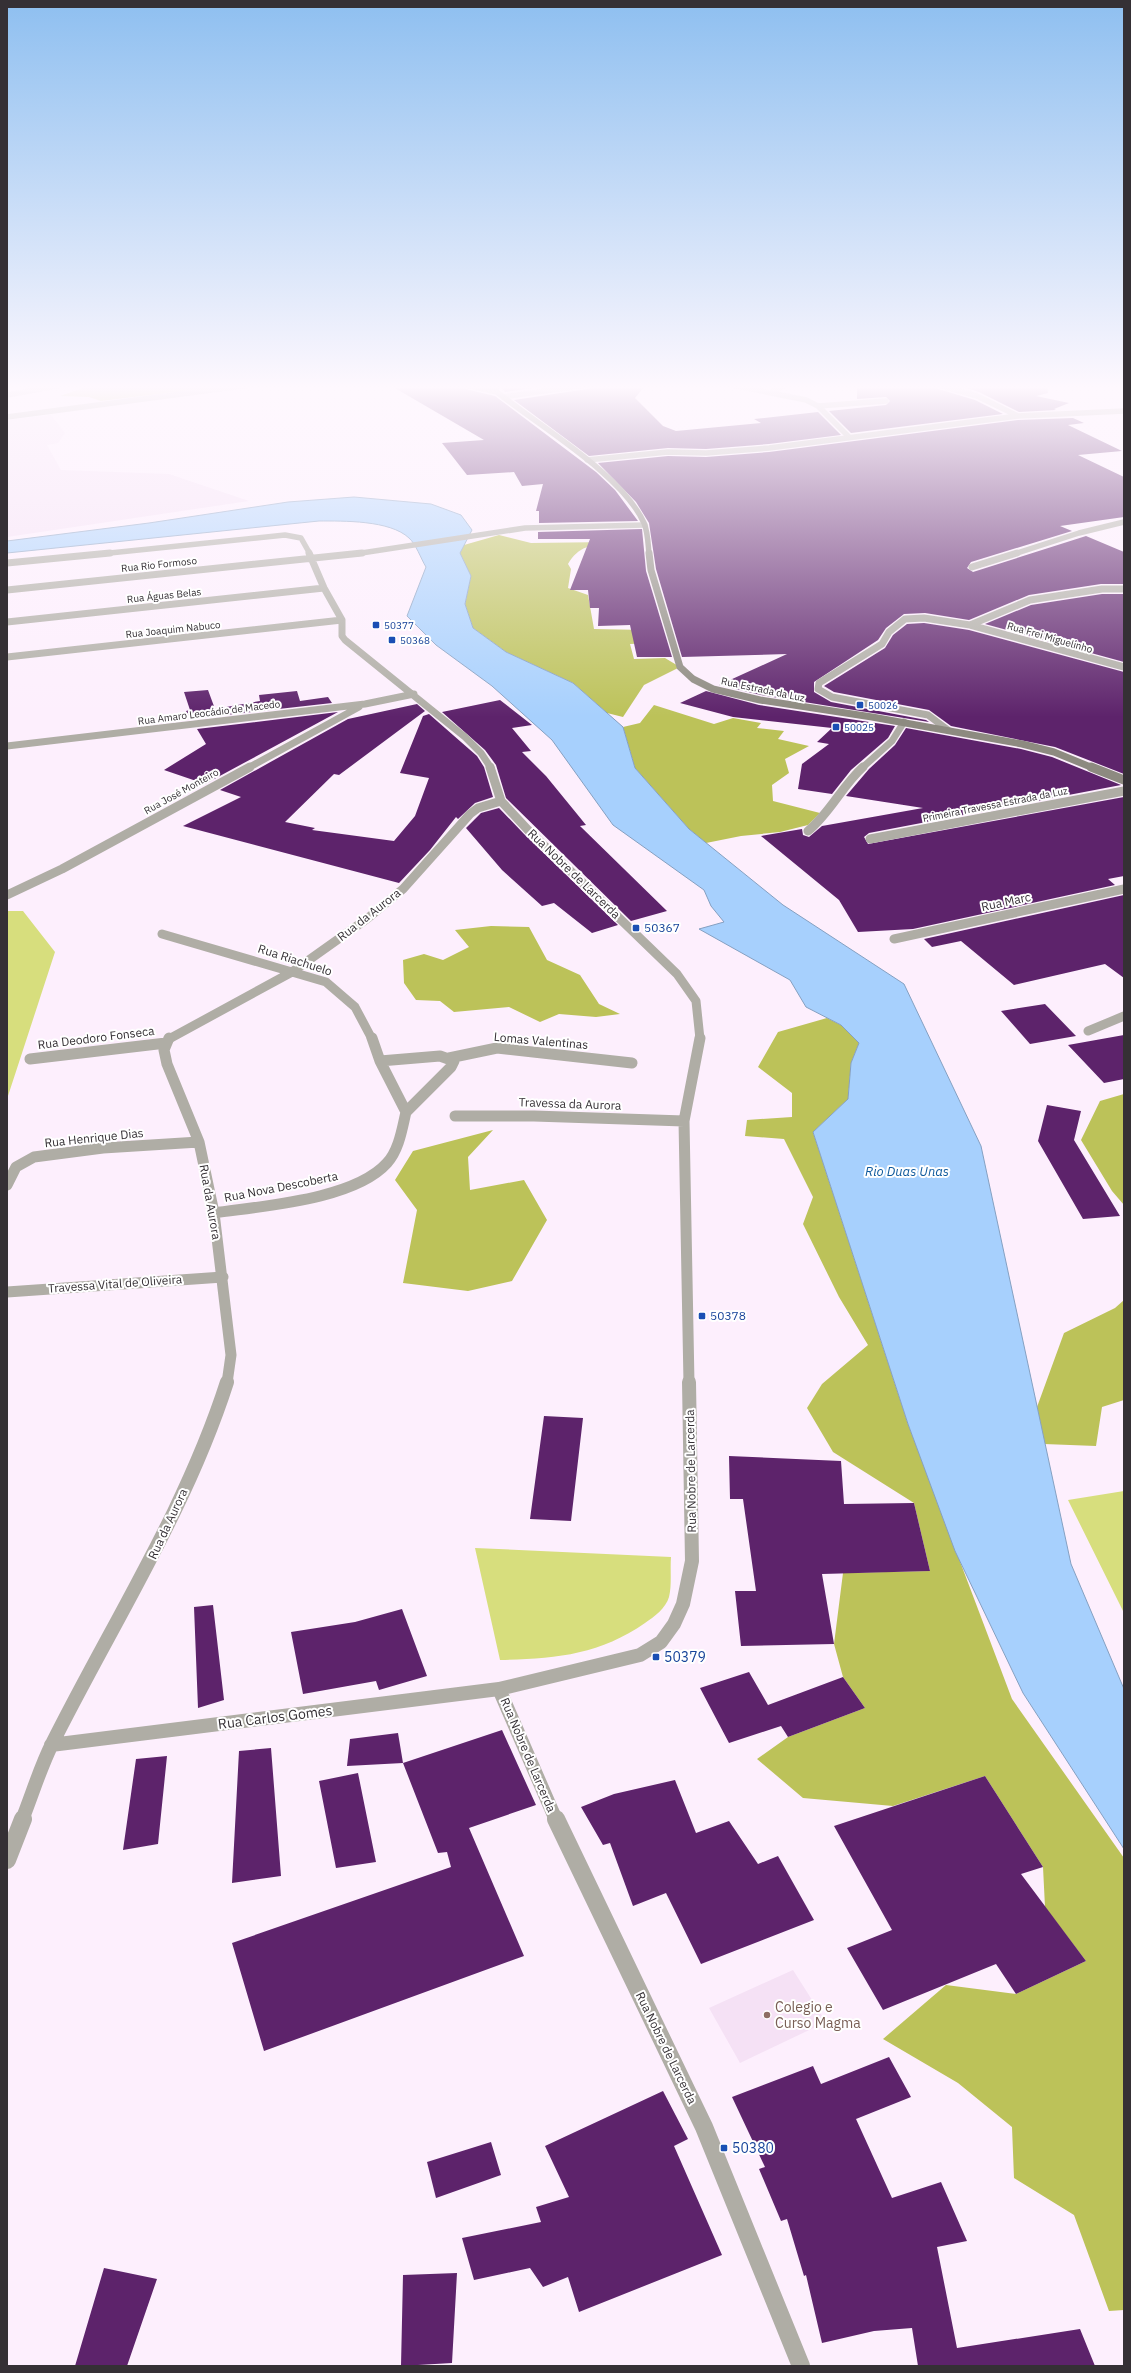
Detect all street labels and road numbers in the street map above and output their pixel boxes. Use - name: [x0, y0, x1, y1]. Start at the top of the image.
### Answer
- street label: Rua Rio Formoso: [121, 554, 198, 575]
- street label: Rua Águas Belas: [126, 585, 202, 606]
- street label: Rua Joaquim Nabuco: [125, 618, 222, 641]
- street label: Rua Frei Miguelinho: [1006, 619, 1094, 656]
- street label: Rua Estrada da Luz: [720, 674, 806, 705]
- street label: Rua Amaro Leocádio de Macedo: [137, 697, 281, 728]
- street label: Rua José Monteiro: [142, 765, 221, 817]
- street label: Primeira Travessa Estrada da Luz: [922, 784, 1069, 825]
- street label: Rua Nobre de Larcerda: [525, 826, 624, 922]
- street label: Rua da Aurora: [334, 885, 404, 944]
- street label: Rua Marc: [980, 889, 1032, 914]
- street label: Rua Riachuelo: [256, 940, 334, 979]
- street label: Rua Deodoro Fonseca: [37, 1023, 156, 1052]
- street label: Lomas Valentinas: [493, 1029, 589, 1052]
- street label: Travessa da Aurora: [518, 1094, 622, 1113]
- street label: Rua Henrique Dias: [44, 1125, 144, 1150]
- street label: Rua da Aurora: [196, 1163, 225, 1241]
- street label: Rua Nova Descoberta: [223, 1168, 340, 1205]
- street label: Travessa Vital de Oliveira: [47, 1271, 183, 1296]
- street label: Rua Nobre de Larcerda: [682, 1409, 699, 1533]
- street label: Rua da Aurora: [145, 1486, 191, 1562]
- street label: Rua Nobre de Larcerda: [498, 1695, 560, 1815]
- street label: Rua Carlos Gomes: [217, 1701, 333, 1733]
- street label: Rua Nobre de Larcerda: [633, 1989, 700, 2107]

